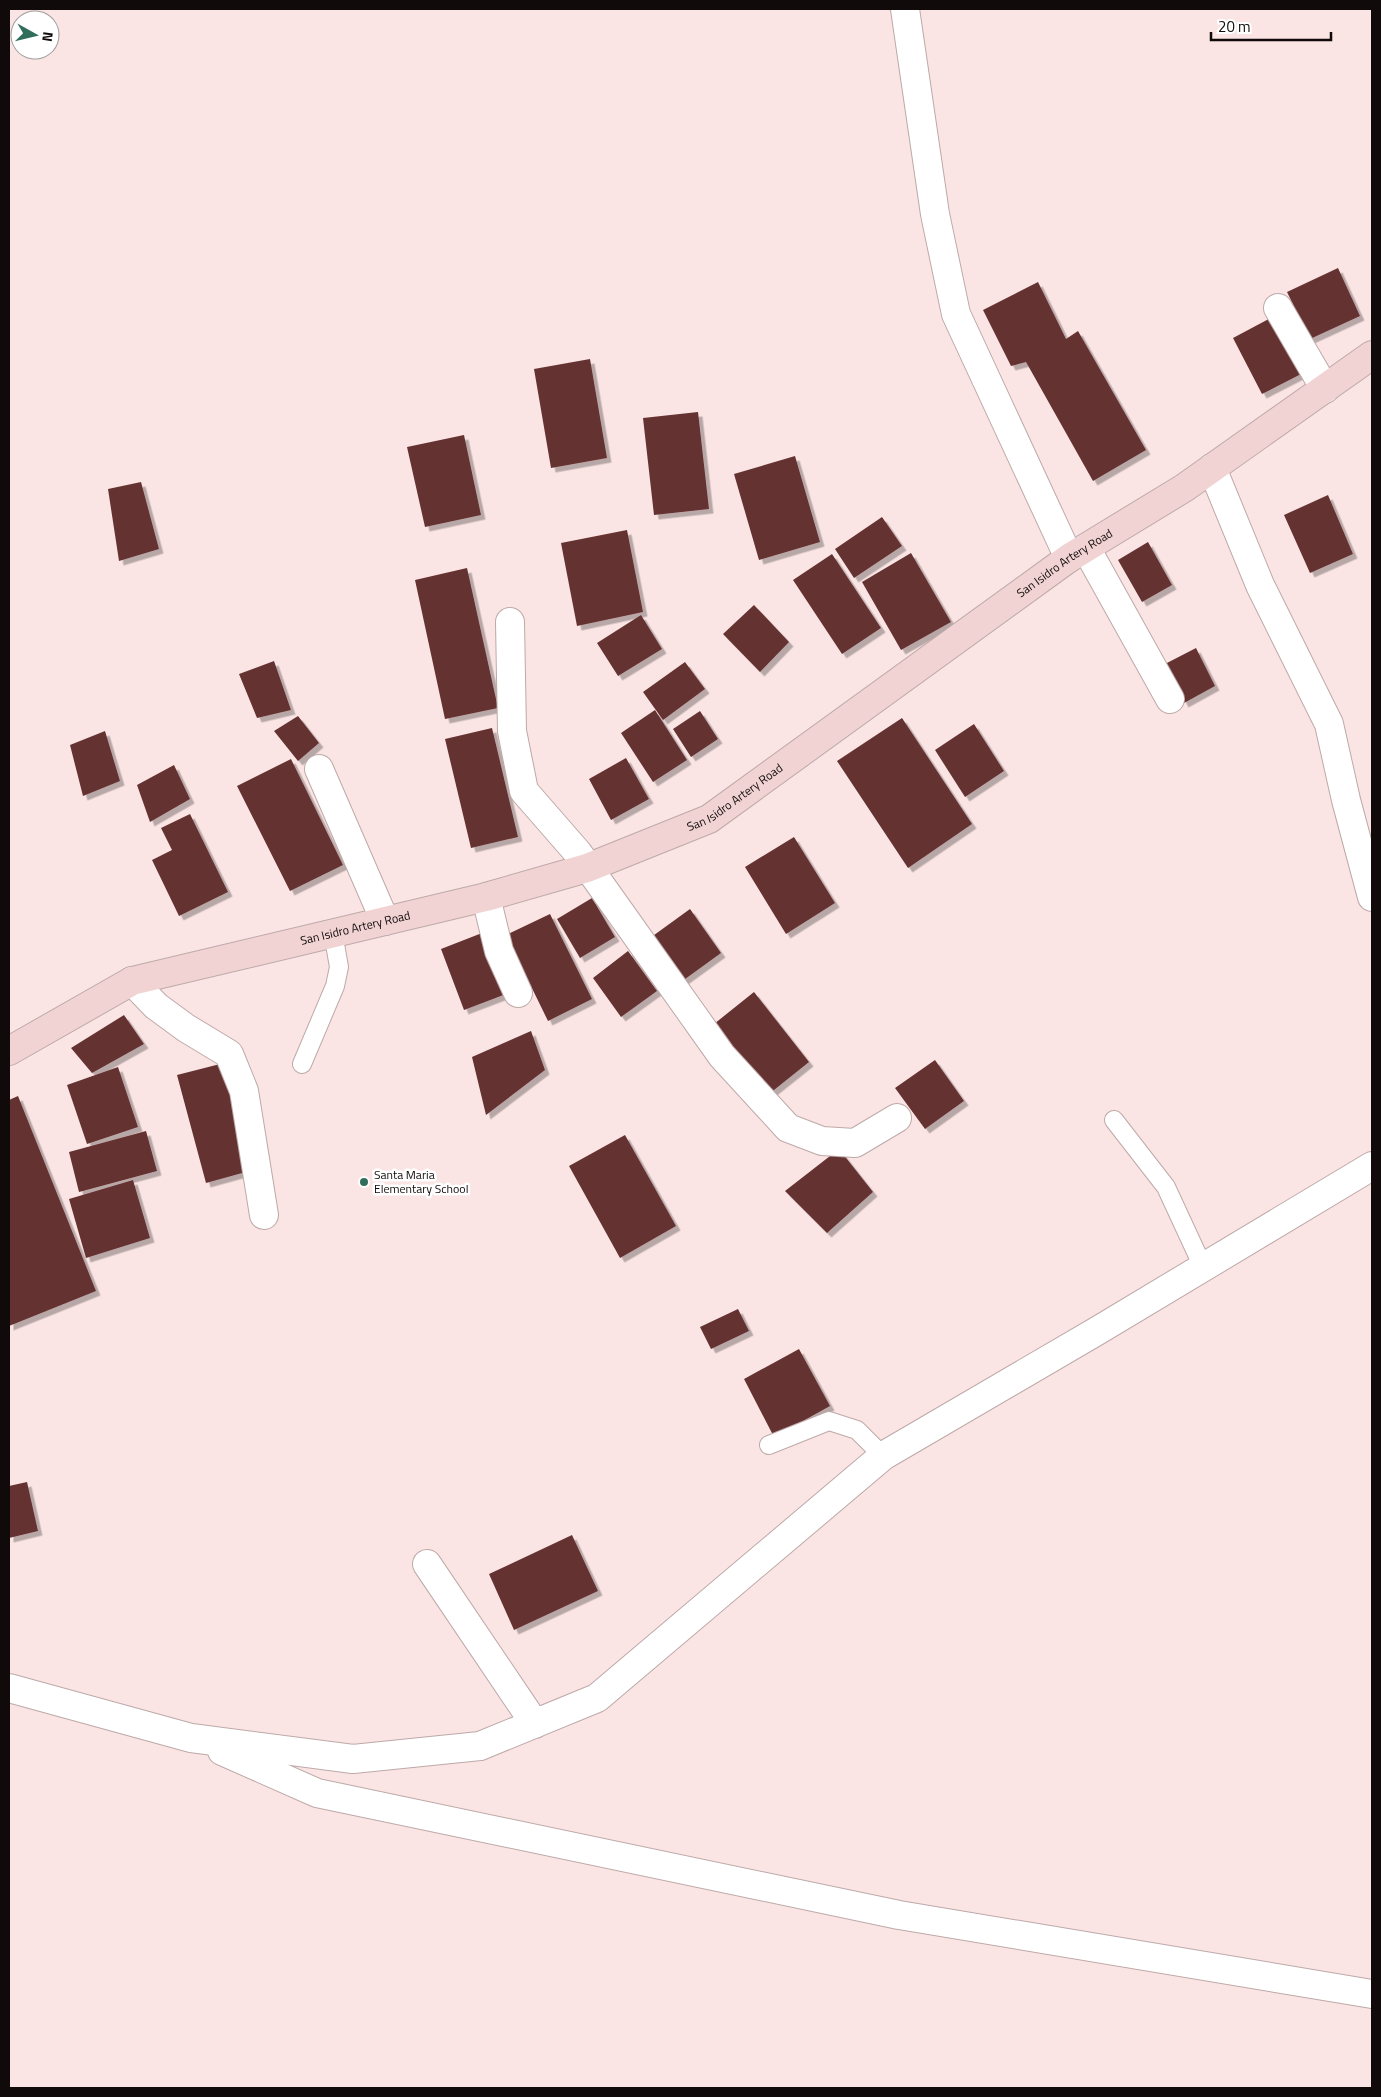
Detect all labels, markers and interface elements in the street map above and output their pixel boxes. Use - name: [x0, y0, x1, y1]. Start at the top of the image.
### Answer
- north arrow: [10, 10, 60, 60]
- scale bar: [1211, 10, 1331, 42]
- text: 20 m: [1218, 15, 1251, 38]
- text: N: [37, 31, 59, 43]
- street label: San Isidro Artery Road: [1012, 524, 1116, 602]
- street label: San Isidro Artery Road: [684, 758, 787, 836]
- street label: San Isidro Artery Road: [298, 905, 412, 950]
- place label: Santa Maria Elementary School: [374, 1165, 468, 1198]
- marker: Santa Maria Elementary School: [358, 1176, 370, 1188]

